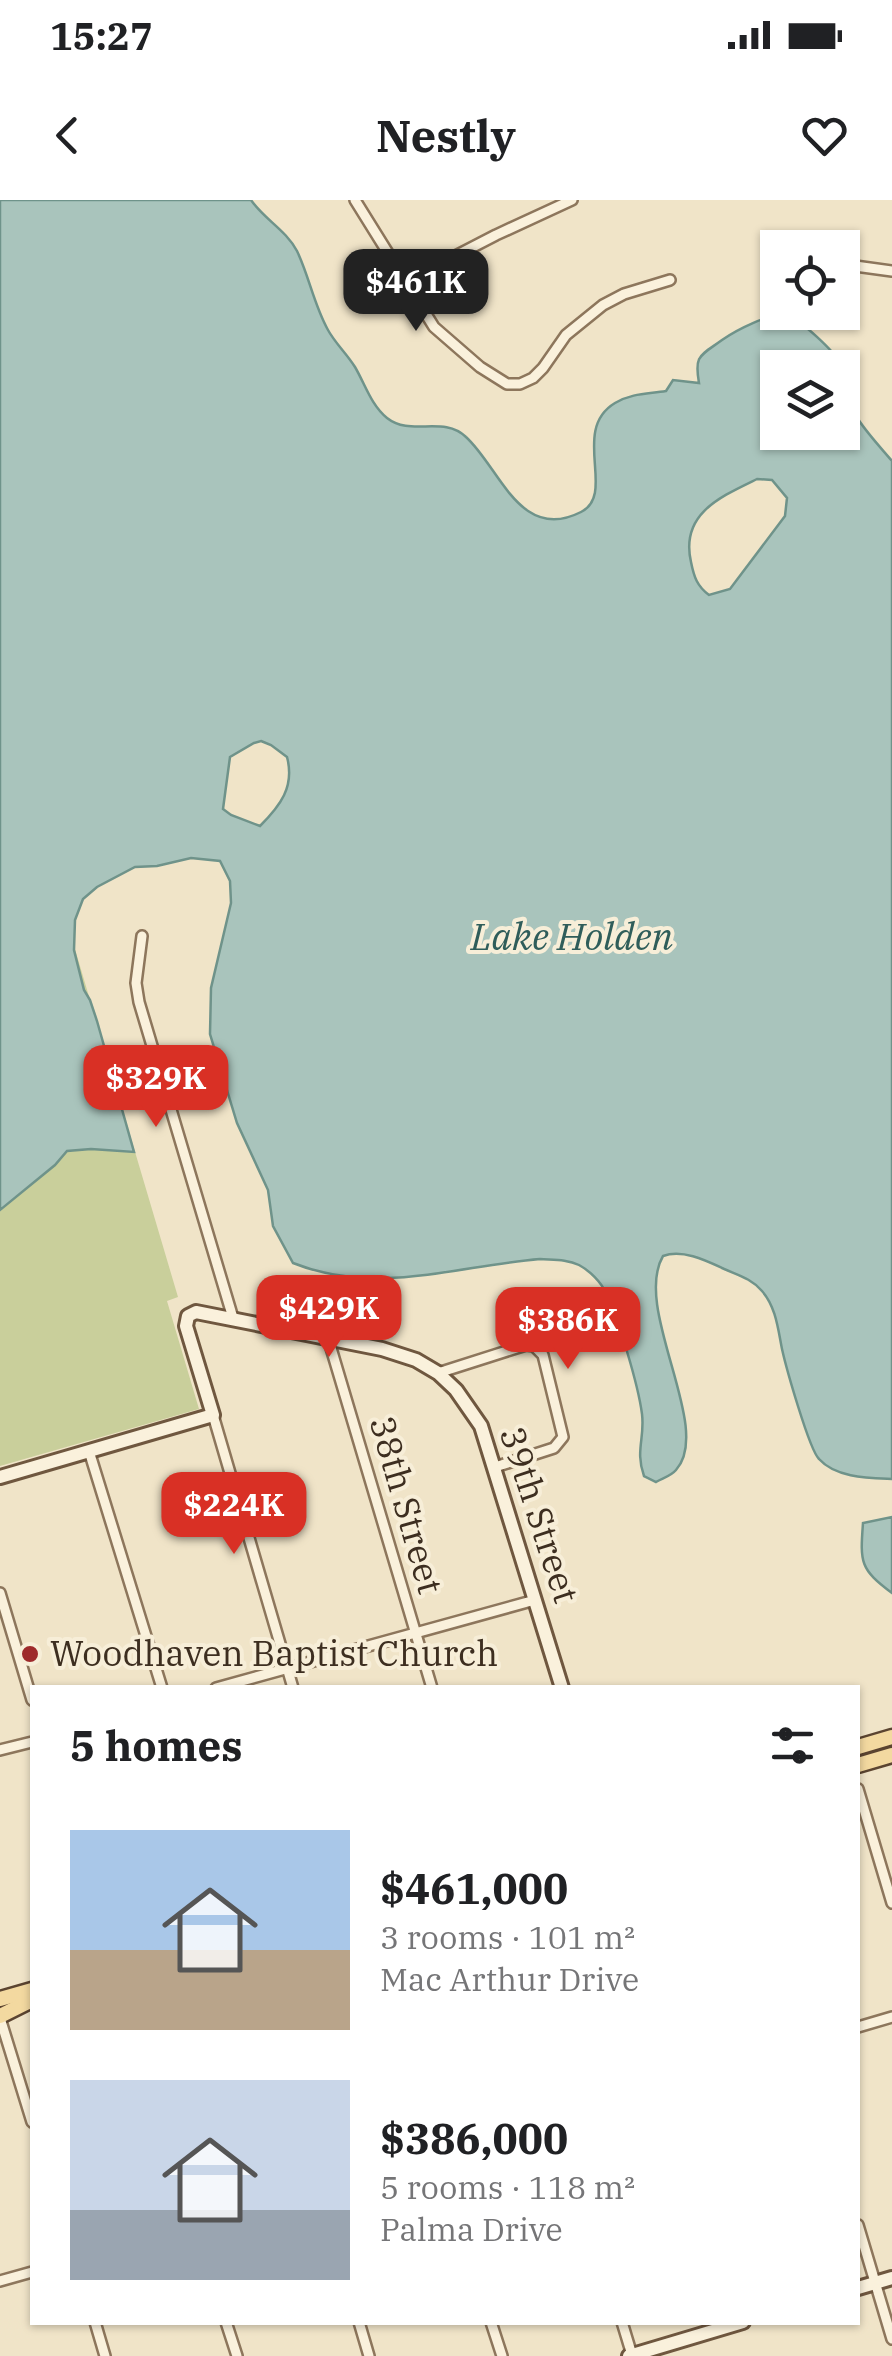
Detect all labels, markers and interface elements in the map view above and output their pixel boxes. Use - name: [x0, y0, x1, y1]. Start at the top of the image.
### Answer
- text: 15:27: [50, 11, 153, 60]
- text: Nestly: [376, 106, 516, 164]
- icon: back: [40, 108, 95, 163]
- icon: heart: [797, 108, 852, 163]
- map controls: [760, 230, 860, 450]
- button: locate: [760, 230, 860, 330]
- pin: $461K: [346, 249, 486, 334]
- text: $461K: [365, 260, 467, 302]
- button: layers: [760, 350, 860, 450]
- water label: Lake Holden: [470, 911, 674, 960]
- pin: $329K: [86, 1045, 226, 1130]
- text: $329K: [105, 1056, 207, 1098]
- pin: $429K: [259, 1275, 399, 1360]
- text: $429K: [278, 1286, 380, 1328]
- pin: $386K: [498, 1287, 638, 1372]
- text: $386K: [517, 1298, 619, 1340]
- street label: 38th Street: [360, 1411, 454, 1599]
- street label: 39th Street: [490, 1421, 590, 1609]
- pin: $224K: [164, 1472, 304, 1557]
- text: $224K: [183, 1483, 285, 1525]
- place label: Woodhaven Baptist Church: [50, 1630, 498, 1676]
- marker: Woodhaven Baptist Church: [19, 1643, 41, 1665]
- text: 5 homes: [70, 1718, 243, 1773]
- icon: filters: [765, 1718, 820, 1773]
- text: $461,000: [380, 1861, 568, 1916]
- icon: home: [150, 1870, 270, 1990]
- text: 3 rooms · 101 m²: [380, 1916, 635, 1958]
- text: Mac Arthur Drive: [380, 1958, 639, 2000]
- text: $386,000: [380, 2111, 568, 2166]
- icon: home: [150, 2120, 270, 2240]
- text: 5 rooms · 118 m²: [380, 2166, 635, 2208]
- text: Palma Drive: [380, 2208, 563, 2250]

